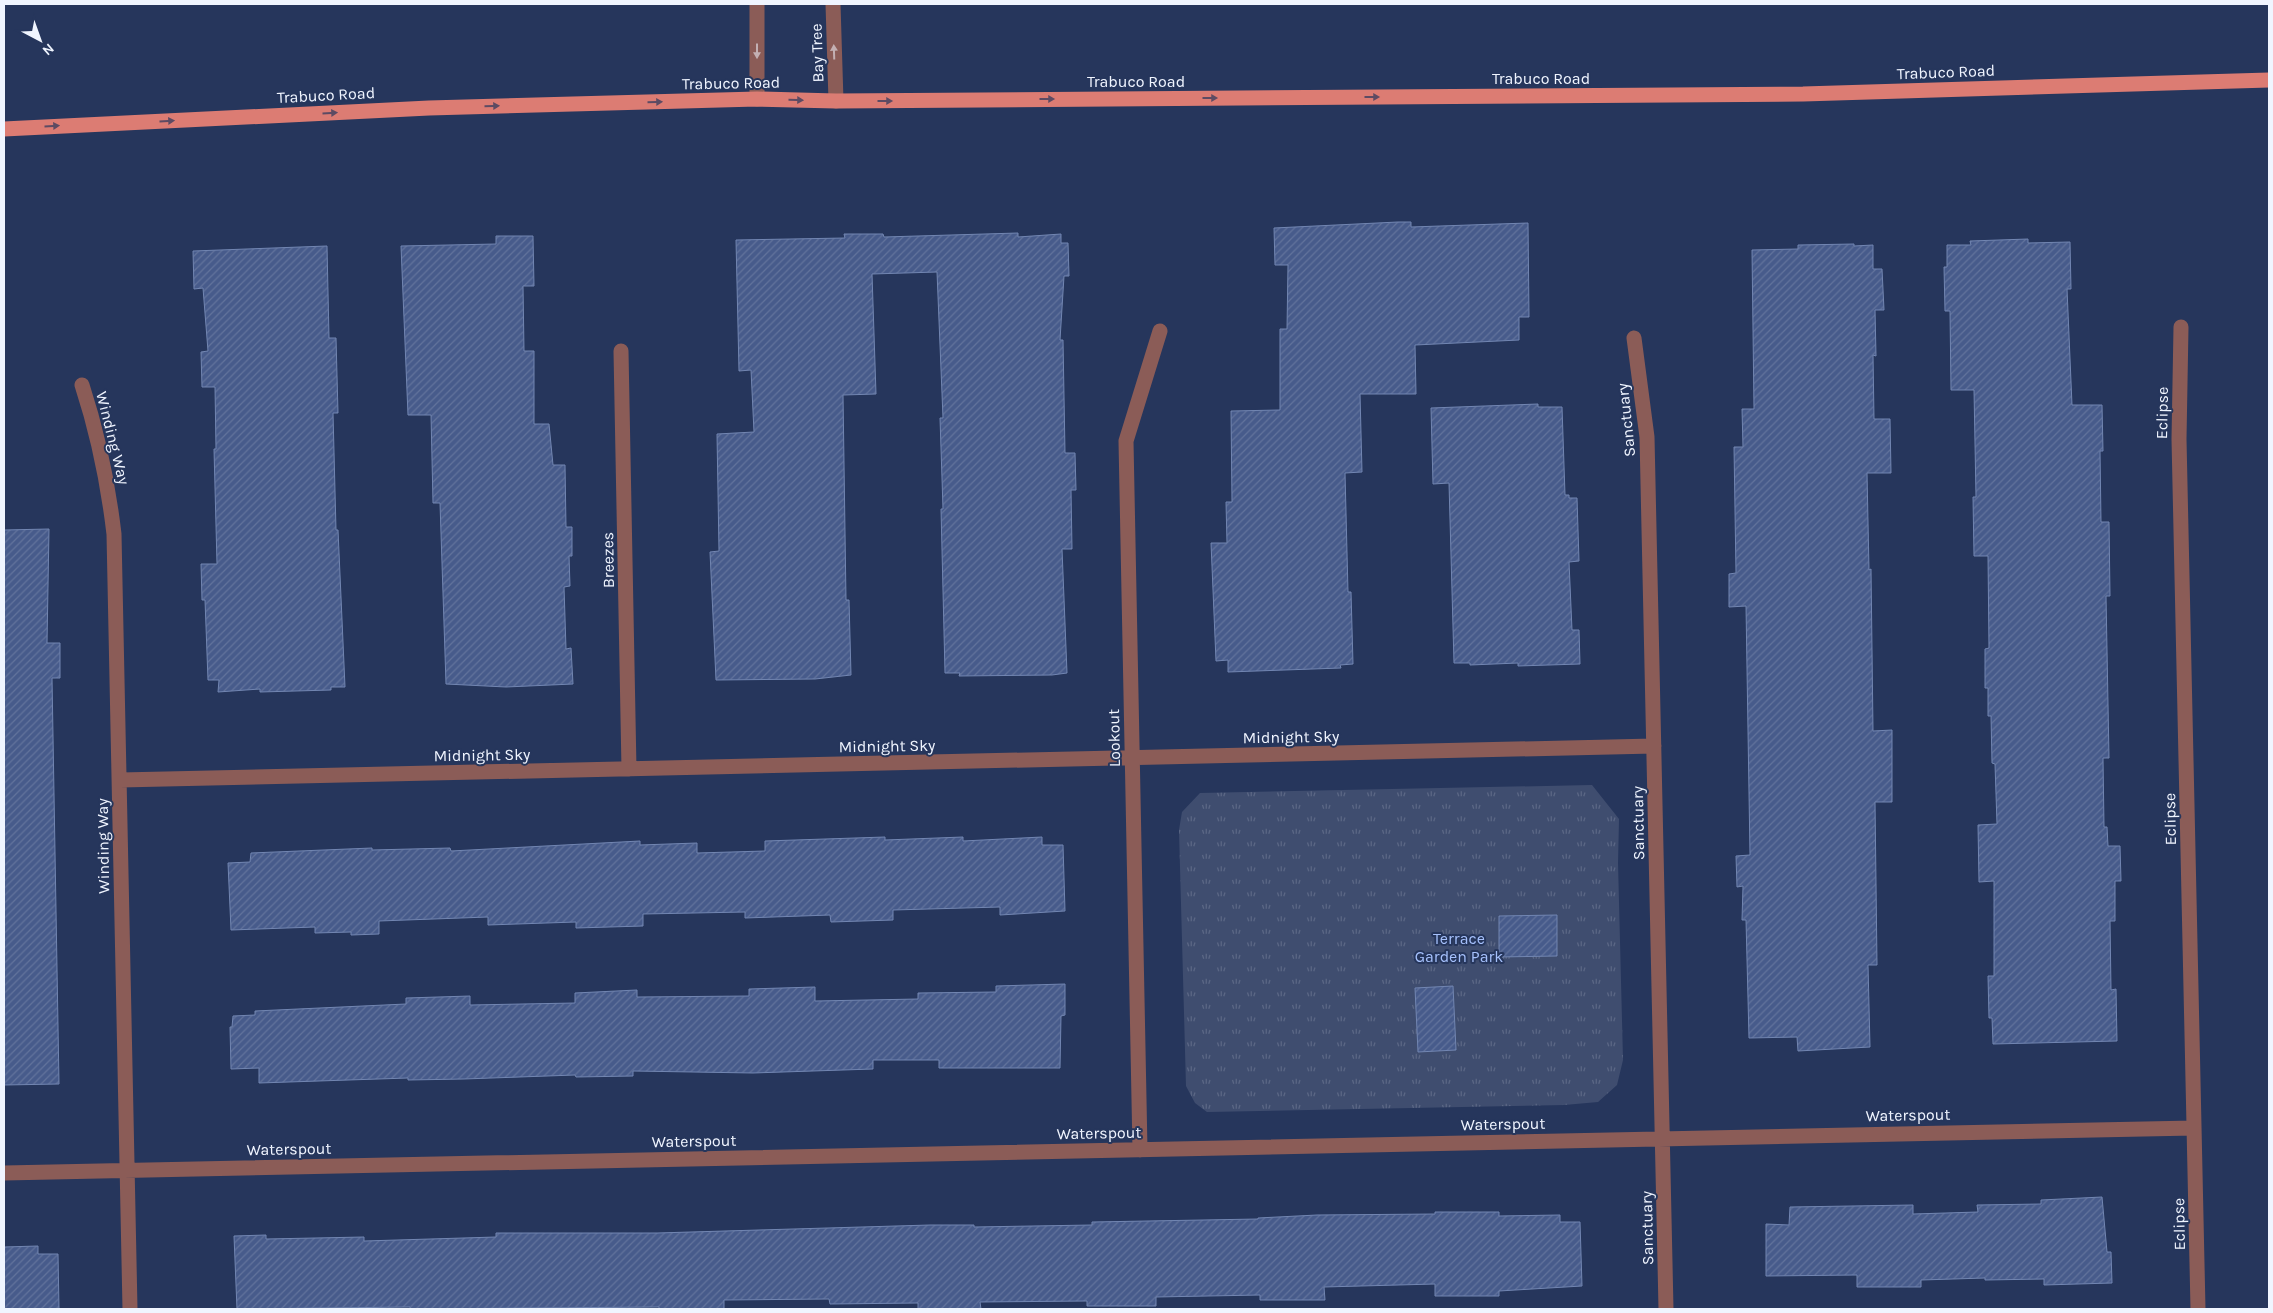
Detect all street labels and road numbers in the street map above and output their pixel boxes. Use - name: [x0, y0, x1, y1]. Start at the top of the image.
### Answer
- street label: Bay Tree: [806, 23, 828, 83]
- street label: Trabuco Road: [1897, 61, 1995, 83]
- street label: Trabuco Road: [1492, 69, 1590, 88]
- street label: Trabuco Road: [1087, 72, 1185, 91]
- street label: Trabuco Road: [682, 73, 780, 93]
- street label: Trabuco Road: [276, 83, 376, 107]
- street label: Sanctuary: [1613, 382, 1639, 458]
- street label: Eclipse: [2152, 387, 2172, 439]
- street label: Winding Way: [92, 389, 134, 487]
- street label: Breezes: [598, 532, 618, 588]
- street label: Lookout: [1104, 709, 1124, 767]
- street label: Midnight Sky: [1243, 727, 1340, 747]
- street label: Midnight Sky: [839, 736, 936, 756]
- street label: Midnight Sky: [434, 745, 531, 765]
- street label: Sanctuary: [1628, 785, 1648, 860]
- street label: Eclipse: [2160, 793, 2180, 845]
- street label: Winding Way: [93, 798, 113, 894]
- street label: Waterspout: [1865, 1105, 1951, 1125]
- street label: Waterspout: [1460, 1114, 1546, 1134]
- street label: Waterspout: [1056, 1123, 1142, 1143]
- street label: Waterspout: [651, 1131, 737, 1151]
- street label: Waterspout: [246, 1139, 332, 1159]
- street label: Sanctuary: [1637, 1190, 1657, 1265]
- street label: Eclipse: [2169, 1198, 2189, 1250]

